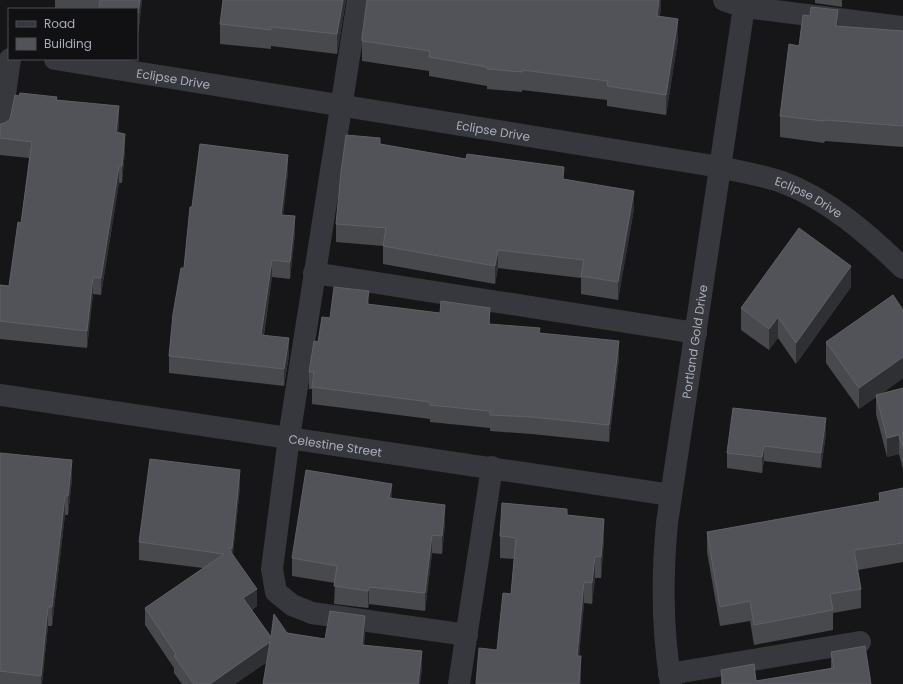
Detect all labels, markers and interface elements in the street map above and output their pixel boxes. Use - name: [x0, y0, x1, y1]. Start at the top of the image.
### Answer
- legend: [8, 8, 138, 60]
- text: Road: [44, 15, 75, 32]
- text: Building: [44, 35, 92, 52]
- street label: Eclipse Drive: [135, 64, 212, 93]
- street label: Eclipse Drive: [455, 116, 531, 145]
- street label: Eclipse Drive: [773, 172, 846, 222]
- street label: Portland Gold Drive: [677, 283, 711, 400]
- street label: Celestine Street: [287, 430, 383, 460]

